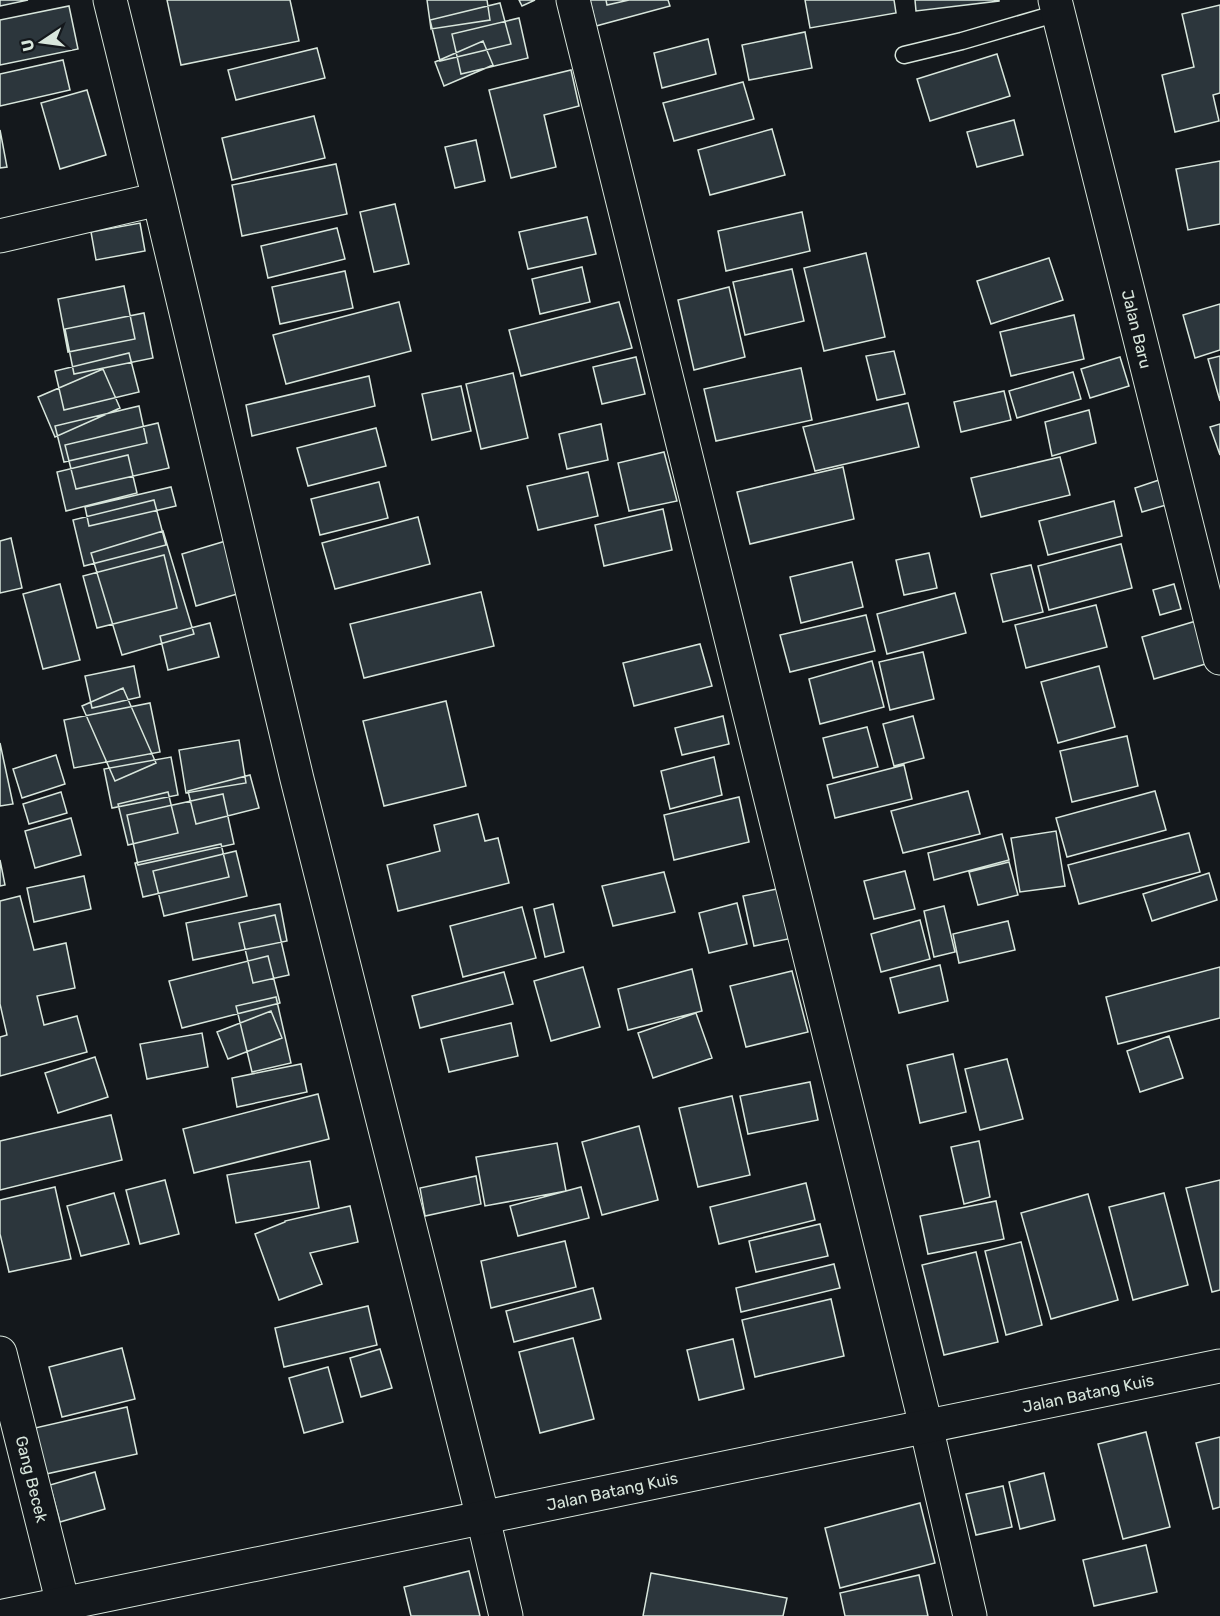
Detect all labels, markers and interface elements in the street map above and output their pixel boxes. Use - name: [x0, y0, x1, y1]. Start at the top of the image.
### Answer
- north arrow: [12, 12, 72, 72]
- text: U: [17, 37, 38, 53]
- street label: Jalan Baru: [1118, 288, 1155, 370]
- street label: Jalan Batang Kuis: [1021, 1370, 1156, 1417]
- street label: Gang Becek: [12, 1434, 52, 1525]
- street label: Jalan Batang Kuis: [545, 1468, 680, 1515]

